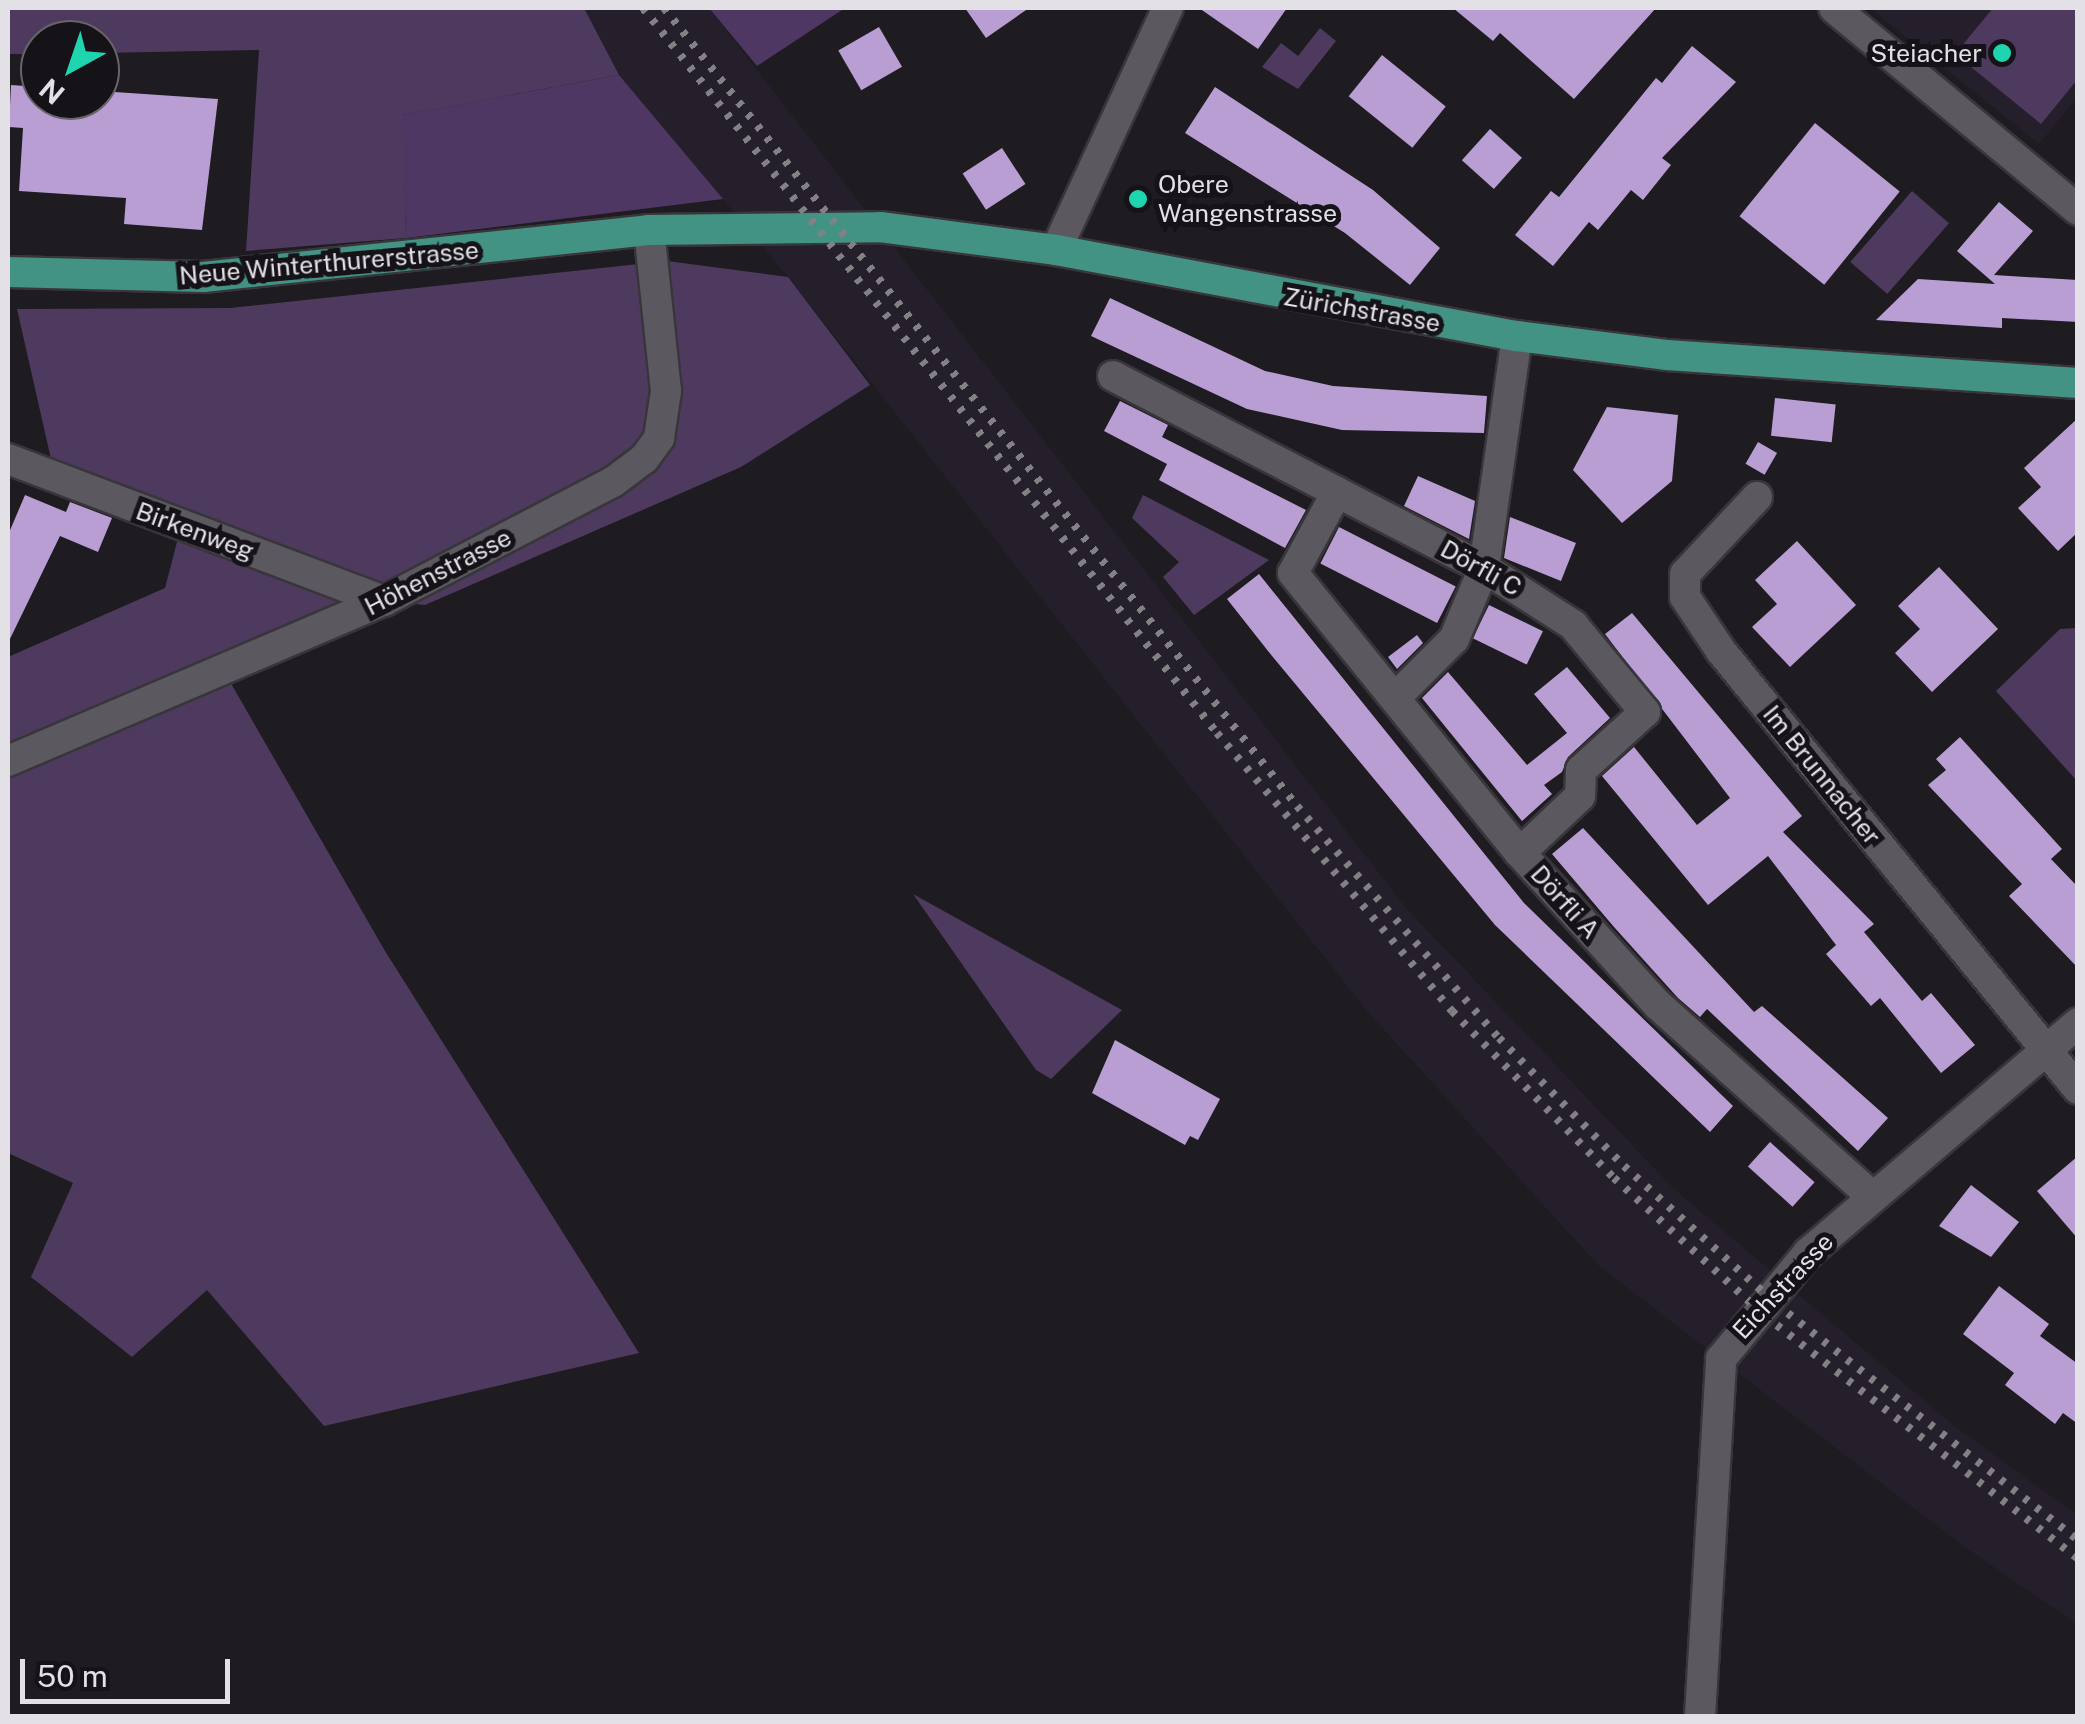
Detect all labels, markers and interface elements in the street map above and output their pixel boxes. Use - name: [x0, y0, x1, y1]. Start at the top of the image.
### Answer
- north arrow: [20, 20, 120, 120]
- place label: Steiacher: [1870, 38, 1982, 68]
- marker: Steiacher: [1991, 42, 2013, 64]
- text: N: [33, 72, 71, 112]
- place label: Obere Wangenstrasse: [1158, 170, 1337, 229]
- marker: Obere Wangenstrasse: [1127, 188, 1149, 210]
- street label: Neue Winterthurerstrasse: [178, 235, 480, 291]
- street label: Zürichstrasse: [1281, 281, 1443, 339]
- street label: Birkenweg: [132, 496, 258, 566]
- street label: Höhenstrasse: [360, 522, 516, 622]
- street label: Dörfli C: [1435, 534, 1527, 602]
- street label: Im Brunnacher: [1757, 699, 1887, 851]
- street label: Dörfli A: [1524, 859, 1606, 945]
- street label: Eichstrasse: [1726, 1227, 1840, 1345]
- scale bar: [25, 1639, 235, 1701]
- text: 50 m: [37, 1658, 108, 1694]

